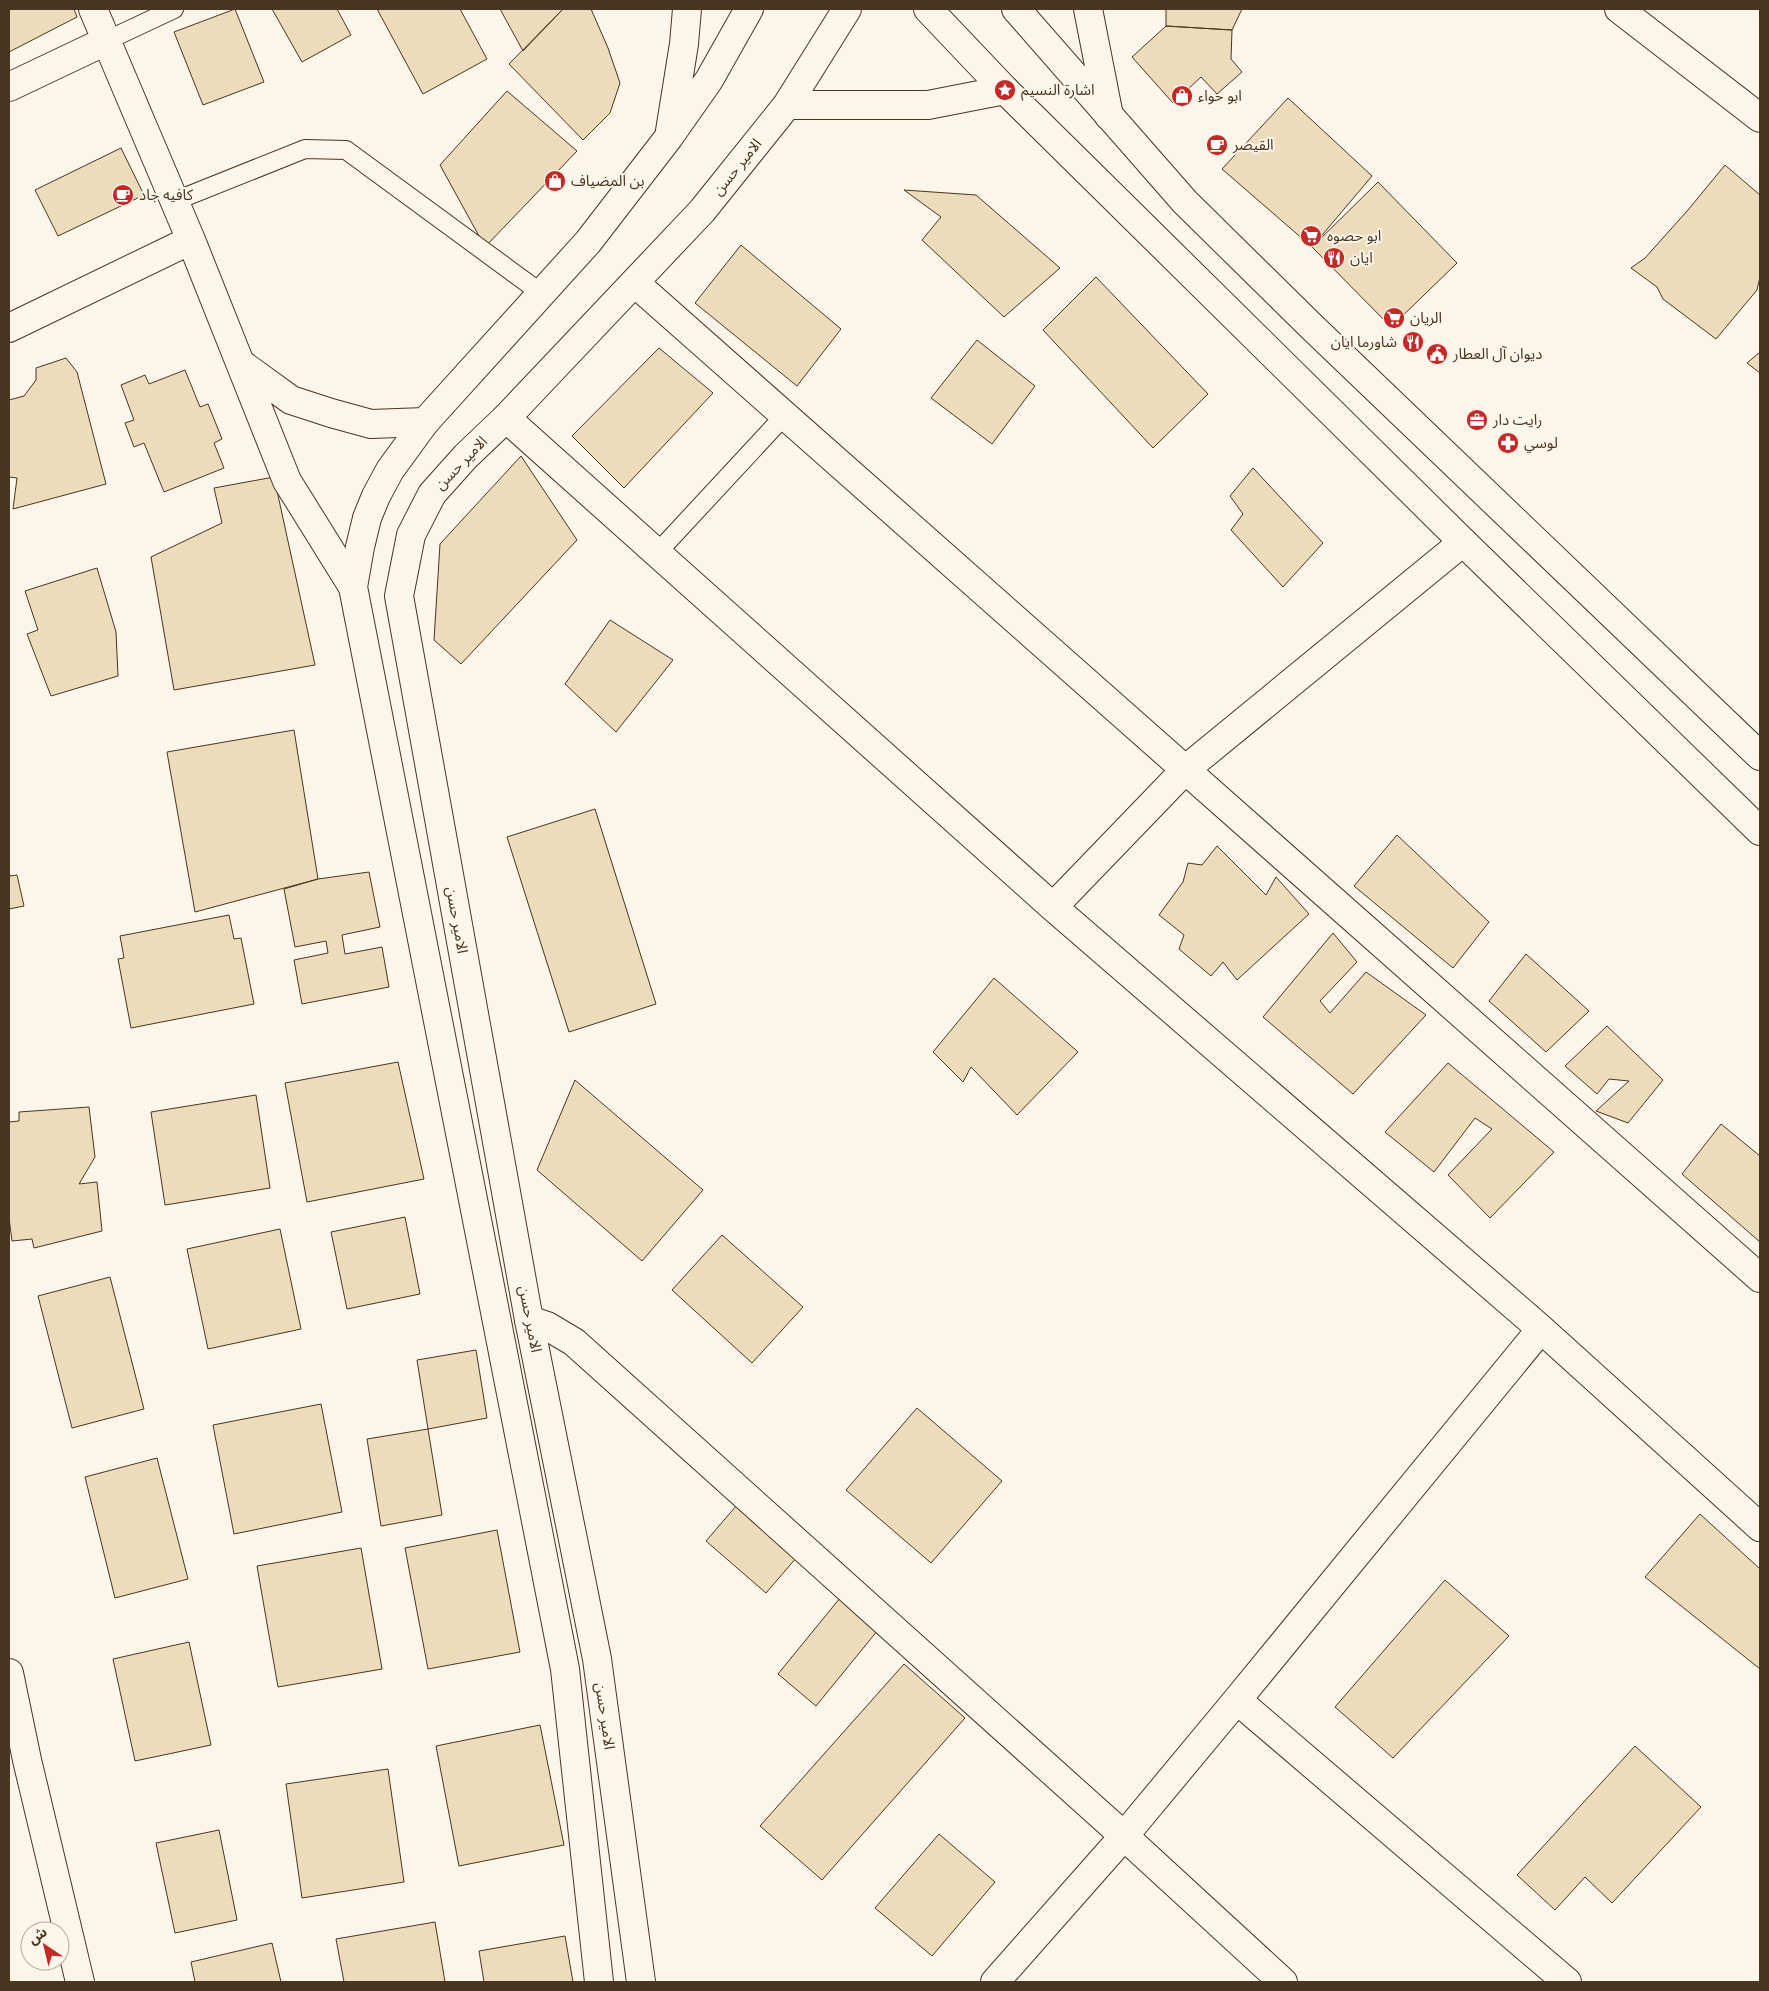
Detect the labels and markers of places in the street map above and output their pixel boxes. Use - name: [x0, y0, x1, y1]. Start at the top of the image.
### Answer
- place icon: اشارة النسيم: [993, 78, 1017, 102]
- place label: اشارة النسيم: [1021, 82, 1095, 101]
- shop icon: ابو حواء: [1170, 84, 1194, 108]
- place label: ابو حواء: [1198, 88, 1242, 107]
- cafe icon: القيصر: [1205, 133, 1229, 157]
- place label: القيصر: [1232, 137, 1274, 156]
- shop icon: بن المضياف: [543, 169, 567, 193]
- place label: بن المضياف: [571, 173, 645, 192]
- cafe icon: كافيه جاد: [111, 183, 135, 207]
- place label: كافيه جاد: [139, 187, 194, 206]
- supermarket icon: ابو حصوه: [1299, 224, 1323, 248]
- place label: ابو حصوه: [1327, 228, 1381, 247]
- restaurant icon: ايان: [1322, 246, 1346, 270]
- place label: ايان: [1350, 250, 1373, 269]
- supermarket icon: الريان: [1382, 306, 1406, 330]
- place label: الريان: [1410, 310, 1442, 329]
- restaurant icon: شاورما ايان: [1401, 330, 1425, 354]
- place label: شاورما ايان: [1331, 334, 1397, 353]
- public building icon: ديوان آل العطار: [1425, 342, 1449, 366]
- place label: ديوان آل العطار: [1452, 346, 1542, 365]
- office icon: رايت دار: [1465, 408, 1489, 432]
- place label: رايت دار: [1492, 412, 1542, 431]
- pharmacy icon: لوسي: [1496, 431, 1520, 455]
- place label: لوسي: [1524, 435, 1558, 454]

